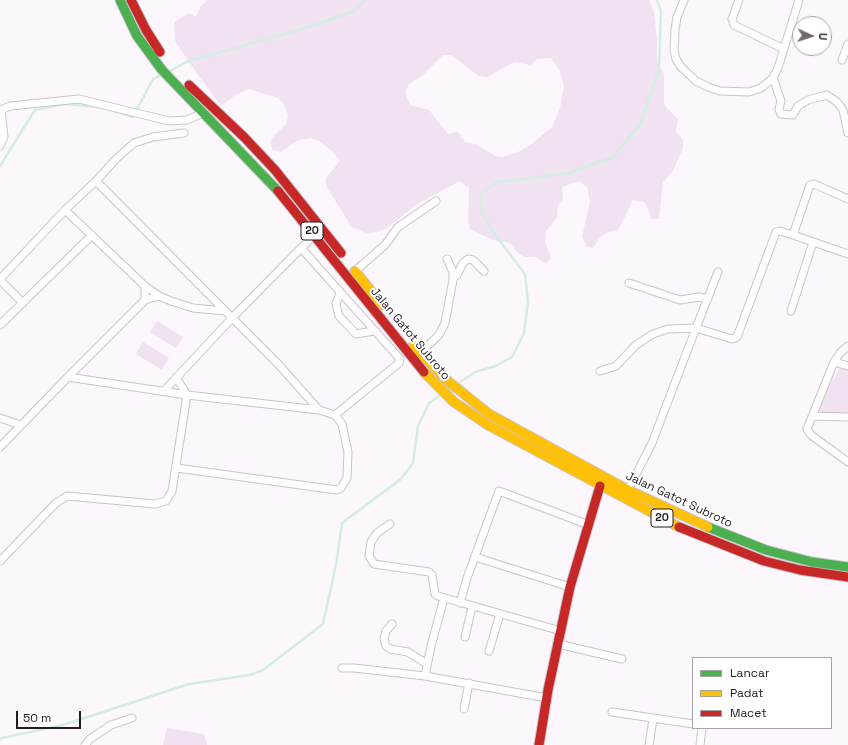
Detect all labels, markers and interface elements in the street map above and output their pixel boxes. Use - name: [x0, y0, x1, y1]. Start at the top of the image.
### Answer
- north arrow: [792, 16, 832, 56]
- text: U: [816, 33, 830, 41]
- road number: 20: [301, 222, 323, 240]
- street label: Jalan Gatot Subroto: [367, 285, 453, 383]
- street label: Jalan Gatot Subroto: [623, 469, 735, 531]
- road number: 20: [651, 509, 673, 527]
- legend: [692, 657, 832, 729]
- text: Lancar: [730, 665, 769, 681]
- text: Padat: [730, 685, 764, 701]
- scale bar: [18, 703, 83, 729]
- text: Macet: [730, 705, 767, 721]
- text: 50 m: [23, 710, 51, 726]

